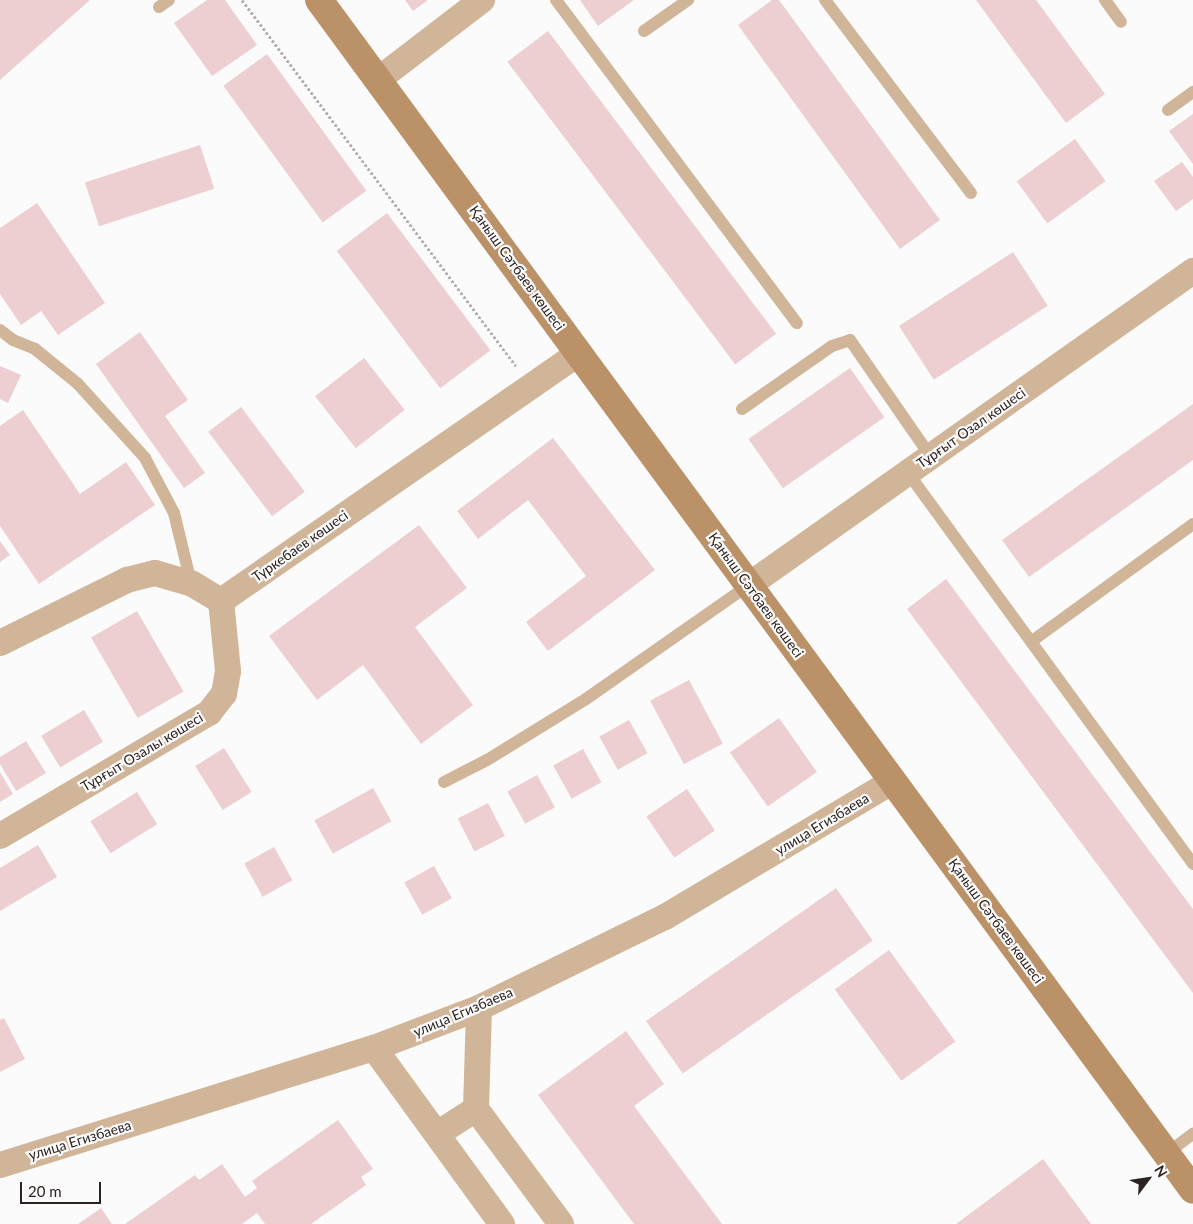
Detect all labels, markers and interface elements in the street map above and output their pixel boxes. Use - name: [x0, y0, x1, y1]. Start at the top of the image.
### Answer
- street label: Қаныш Сәтбаев көшесі: [466, 202, 568, 334]
- street label: Тұрғыт Озал көшесі: [913, 384, 1029, 472]
- street label: Түркебаев көшесі: [249, 507, 351, 585]
- street label: Қаныш Сәтбаев көшесі: [705, 529, 807, 661]
- street label: Тұрғыт Озалы көшесі: [78, 709, 206, 795]
- street label: улица Егизбаева: [772, 789, 872, 859]
- street label: Қаныш Сәтбаев көшесі: [945, 855, 1047, 987]
- street label: улица Егизбаева: [411, 984, 515, 1040]
- street label: улица Егизбаева: [27, 1116, 133, 1164]
- north arrow: [1123, 1154, 1173, 1204]
- text: N: [1151, 1162, 1171, 1180]
- scale bar: [22, 1172, 104, 1204]
- text: 20 m: [28, 1182, 62, 1200]

